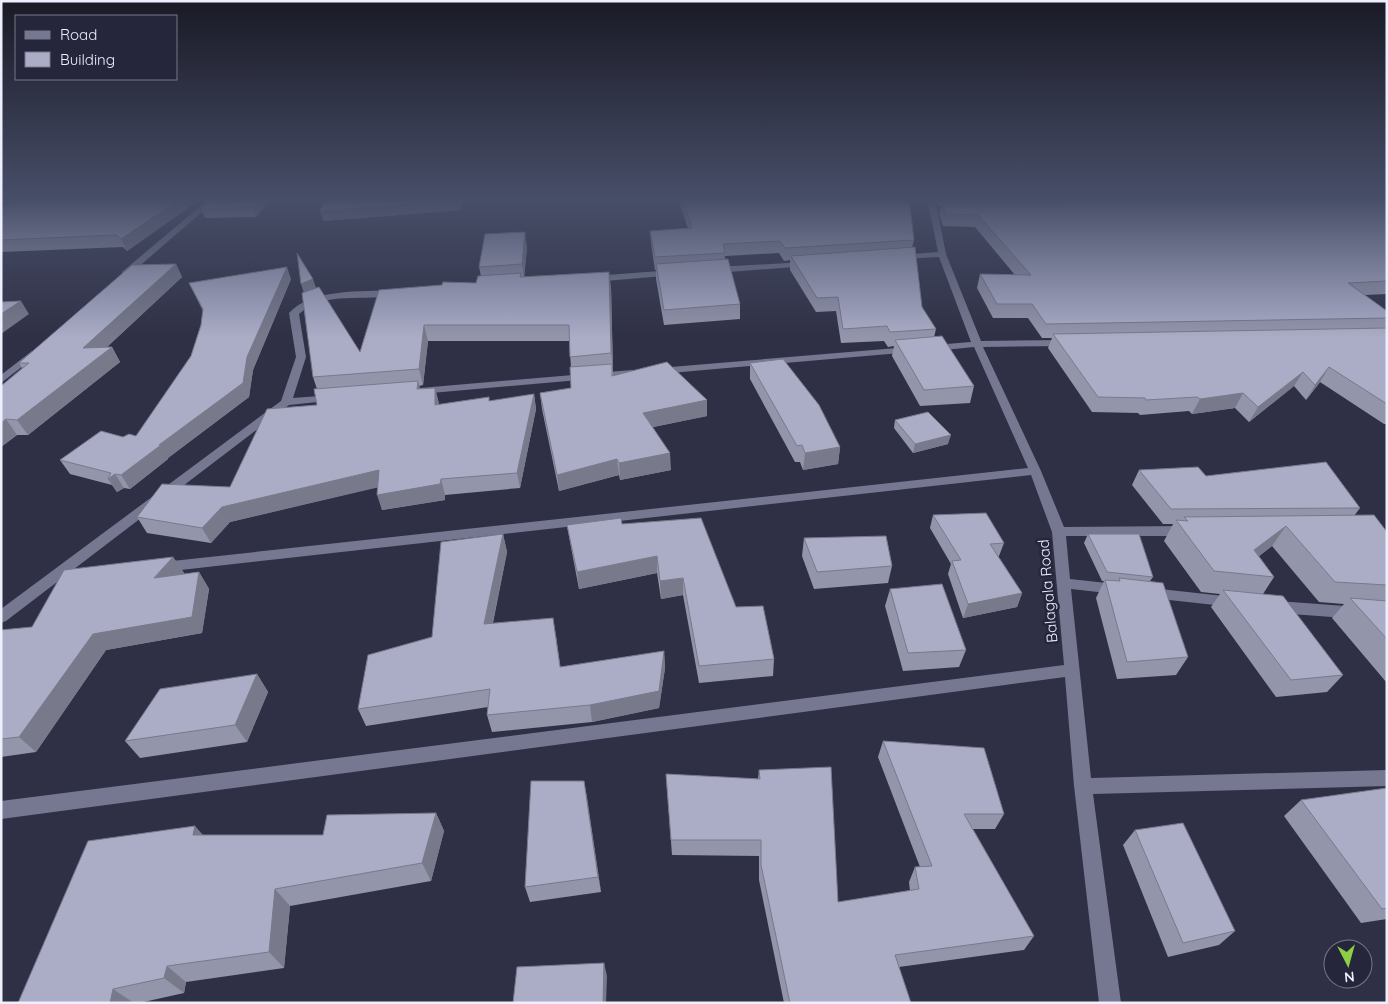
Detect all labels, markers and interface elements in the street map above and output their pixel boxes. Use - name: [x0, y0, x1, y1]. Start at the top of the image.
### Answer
- legend: [15, 15, 178, 80]
- text: Road: [60, 25, 97, 44]
- text: Building: [60, 50, 115, 69]
- street label: Balagala Road: [1034, 539, 1061, 643]
- north arrow: [1323, 939, 1373, 989]
- text: N: [1343, 967, 1355, 986]

